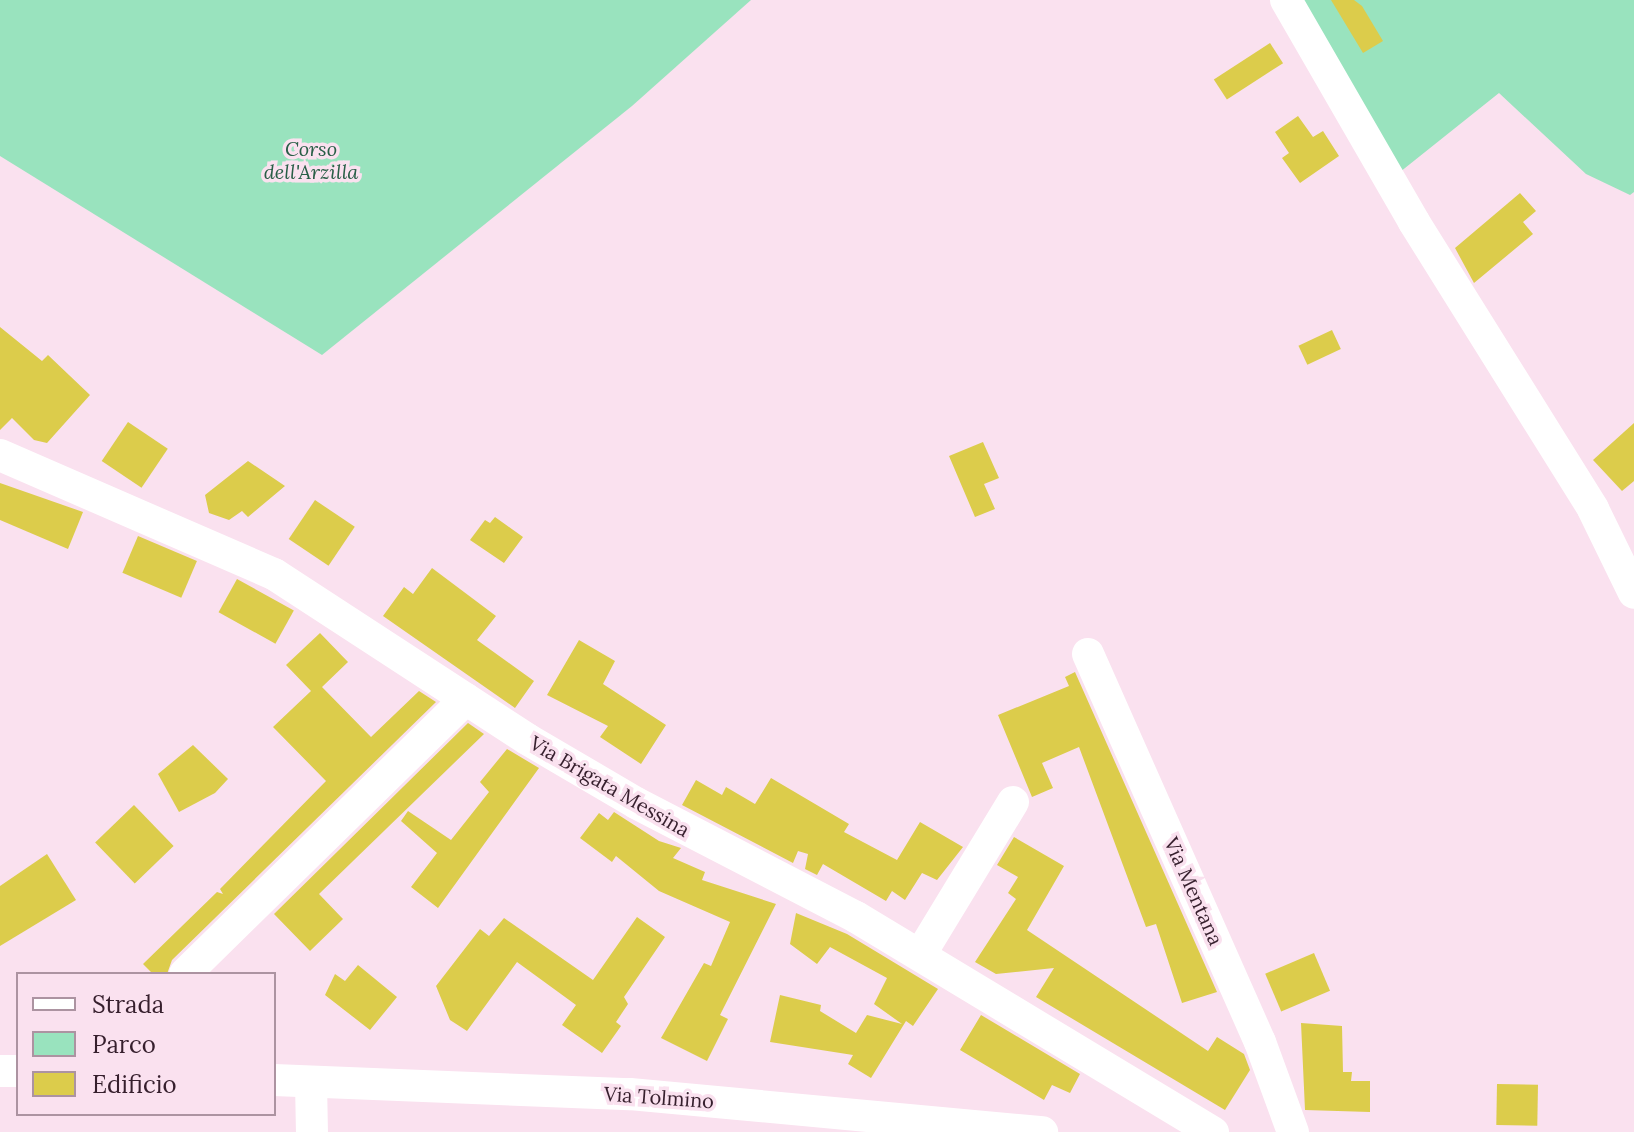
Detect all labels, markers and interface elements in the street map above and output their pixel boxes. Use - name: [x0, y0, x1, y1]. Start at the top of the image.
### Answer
- park label: Corso dell'Arzilla: [264, 137, 358, 184]
- street label: Via Brigata Messina: [526, 730, 694, 842]
- street label: Via Mentana: [1160, 833, 1228, 949]
- legend: [16, 972, 276, 1116]
- text: Strada: [92, 989, 164, 1020]
- text: Parco: [92, 1029, 156, 1060]
- text: Edificio: [92, 1069, 177, 1100]
- street label: Via Tolmino: [603, 1081, 715, 1113]

